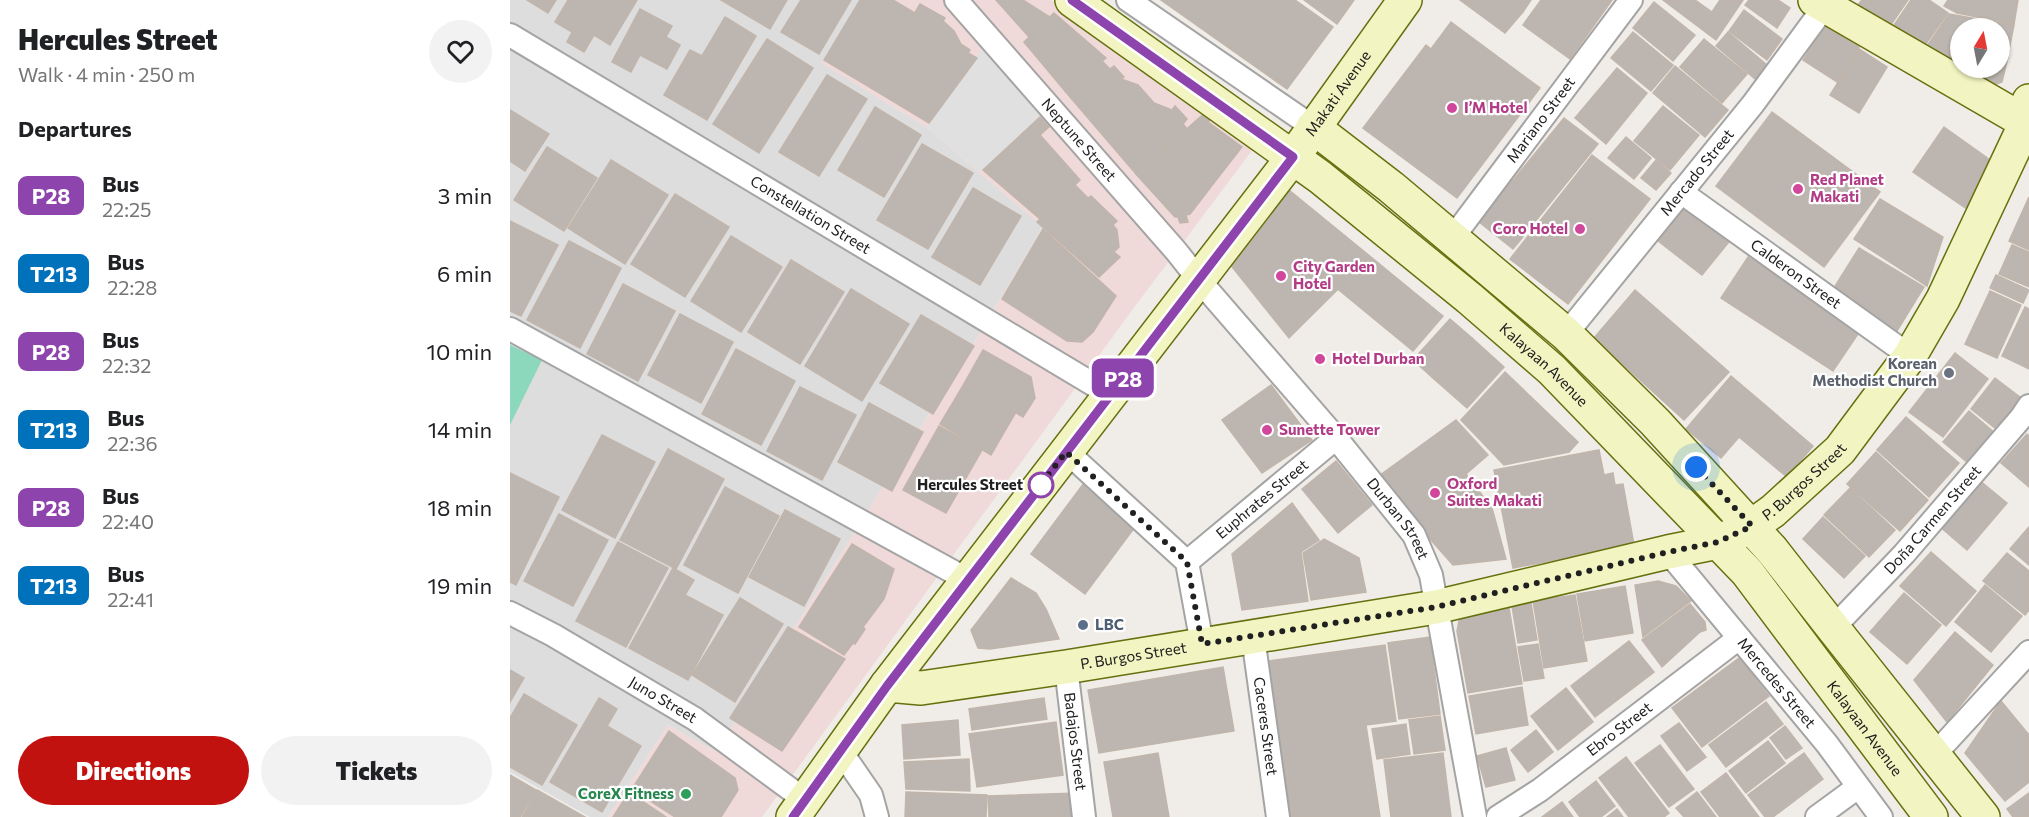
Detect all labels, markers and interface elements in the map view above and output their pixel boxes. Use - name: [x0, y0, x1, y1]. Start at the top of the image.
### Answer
- north arrow: [1950, 18, 2010, 78]
- map controls: [1950, 18, 2010, 78]
- button: heart: [429, 20, 492, 83]
- text: Hercules Street: [18, 22, 218, 56]
- street label: Makati Avenue: [1301, 47, 1374, 139]
- text: Walk · 4 min · 250 m: [18, 62, 195, 86]
- street label: Mariano Street: [1502, 73, 1578, 166]
- street label: Neptune Street: [1038, 94, 1121, 184]
- place label: I’M Hotel: [1464, 98, 1527, 116]
- marker: I’M Hotel: [1445, 101, 1459, 115]
- text: Departures: [18, 115, 132, 142]
- street label: Mercado Street: [1656, 125, 1737, 219]
- text: Bus: [102, 170, 139, 197]
- place label: Red Planet Makati: [1810, 170, 1884, 205]
- street label: Constellation Street: [747, 171, 874, 257]
- text: 3 min: [438, 182, 492, 209]
- marker: Red Planet Makati: [1791, 182, 1805, 196]
- text: P28: [32, 183, 70, 208]
- text: 22:25: [102, 197, 151, 221]
- place label: Coro Hotel: [1493, 219, 1568, 237]
- marker: Coro Hotel: [1573, 222, 1587, 236]
- street label: Calderon Street: [1747, 235, 1845, 312]
- text: Bus: [107, 248, 145, 275]
- place label: City Garden Hotel: [1293, 257, 1375, 292]
- text: 6 min: [437, 260, 492, 287]
- text: T213: [30, 261, 77, 286]
- marker: City Garden Hotel: [1274, 269, 1288, 283]
- text: 22:28: [107, 275, 157, 299]
- street label: Kalayaan Avenue: [1496, 319, 1592, 410]
- text: Bus: [102, 326, 139, 353]
- text: 10 min: [427, 338, 492, 365]
- text: P28: [32, 339, 70, 364]
- place label: Hotel Durban: [1332, 349, 1425, 367]
- marker: Hotel Durban: [1313, 352, 1327, 366]
- text: 22:32: [102, 353, 151, 377]
- place label: Korean Methodist Church: [1812, 354, 1937, 389]
- line badge: P28: [1088, 358, 1158, 398]
- text: P28: [1104, 366, 1142, 391]
- marker: Korean Methodist Church: [1942, 366, 1956, 380]
- text: Bus: [107, 404, 145, 431]
- text: 14 min: [428, 416, 492, 443]
- text: T213: [30, 417, 77, 442]
- place label: Sunette Tower: [1279, 420, 1380, 438]
- marker: Sunette Tower: [1260, 423, 1274, 437]
- text: 22:36: [107, 431, 158, 455]
- street label: P. Burgos Street: [1758, 439, 1850, 524]
- your location: [1681, 452, 1711, 482]
- street label: Euphrates Street: [1212, 455, 1311, 542]
- street label: Doña Carmen Street: [1880, 461, 1984, 577]
- marker: Hercules Street: [1028, 472, 1054, 498]
- street label: Durban Street: [1364, 474, 1433, 562]
- place label: Oxford Suites Makati: [1447, 474, 1542, 509]
- place label: Hercules Street: [917, 475, 1023, 493]
- text: Bus: [102, 482, 139, 509]
- marker: Oxford Suites Makati: [1428, 486, 1442, 500]
- text: 18 min: [428, 494, 492, 521]
- text: P28: [32, 495, 70, 520]
- text: 22:40: [102, 509, 154, 533]
- text: Bus: [107, 560, 145, 587]
- text: 19 min: [428, 572, 492, 599]
- text: T213: [30, 573, 77, 598]
- text: 22:41: [107, 587, 154, 611]
- place label: LBC: [1095, 615, 1124, 633]
- marker: LBC: [1076, 618, 1090, 632]
- street label: Mercedes Street: [1735, 633, 1820, 731]
- street label: P. Burgos Street: [1079, 638, 1188, 673]
- street label: Juno Street: [626, 672, 701, 726]
- street label: Caceres Street: [1251, 676, 1282, 776]
- street label: Kalayaan Avenue: [1824, 677, 1907, 779]
- street label: Badajos Street: [1061, 691, 1091, 791]
- street label: Ebro Street: [1583, 698, 1655, 759]
- button: Directions: [18, 736, 249, 805]
- button: Tickets: [261, 736, 492, 805]
- place label: CoreX Fitness: [578, 784, 674, 802]
- marker: CoreX Fitness: [679, 787, 693, 801]

